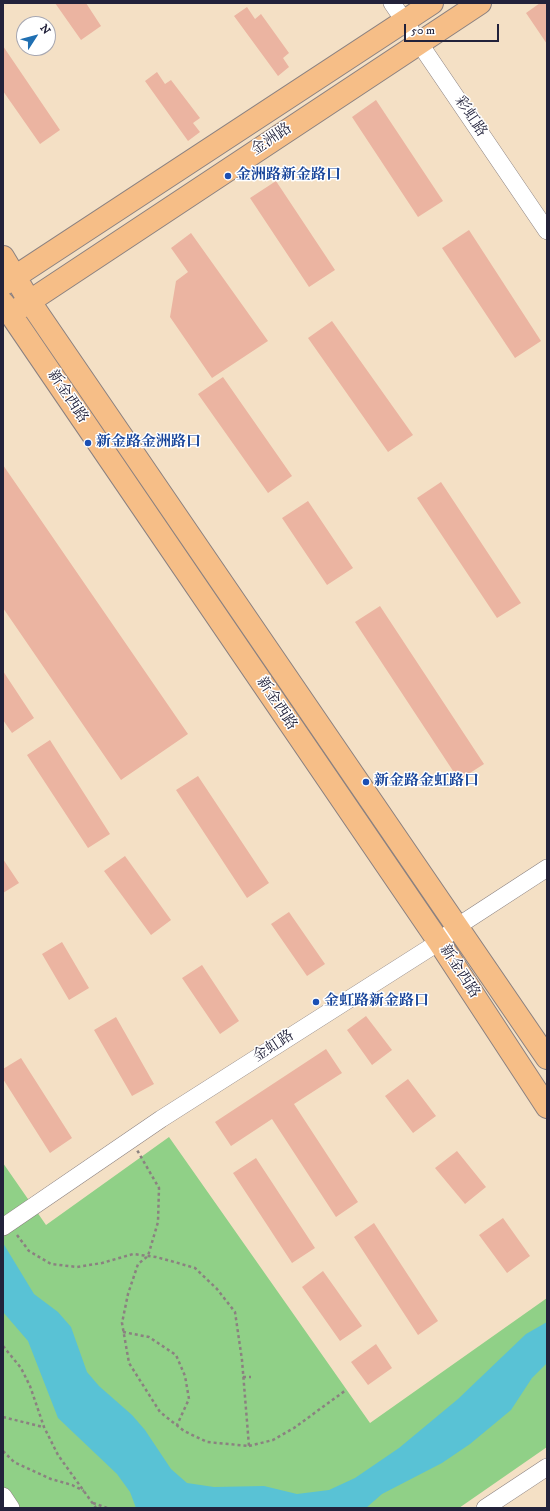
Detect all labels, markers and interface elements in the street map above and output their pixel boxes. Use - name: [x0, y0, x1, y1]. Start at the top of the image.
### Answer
- north arrow: [16, 16, 56, 56]
- scale bar: [406, 16, 501, 42]
- text: N: [37, 22, 53, 37]
- text: 50 m: [411, 23, 435, 38]
- street label: 彩虹路: [450, 93, 490, 141]
- street label: 金洲路: [248, 120, 296, 160]
- place label: 金洲路新金路口: [236, 167, 341, 185]
- marker: 金洲路新金路口: [223, 171, 233, 181]
- street label: 新金西路: [43, 367, 91, 427]
- place label: 新金路金洲路口: [96, 434, 201, 452]
- marker: 新金路金洲路口: [83, 438, 93, 448]
- street label: 新金西路: [252, 674, 300, 734]
- place label: 新金路金虹路口: [374, 773, 479, 791]
- marker: 新金路金虹路口: [361, 777, 371, 787]
- street label: 新金西路: [435, 942, 483, 1002]
- place label: 金虹路新金路口: [324, 993, 429, 1011]
- marker: 金虹路新金路口: [311, 997, 321, 1007]
- street label: 金虹路: [250, 1027, 298, 1067]

